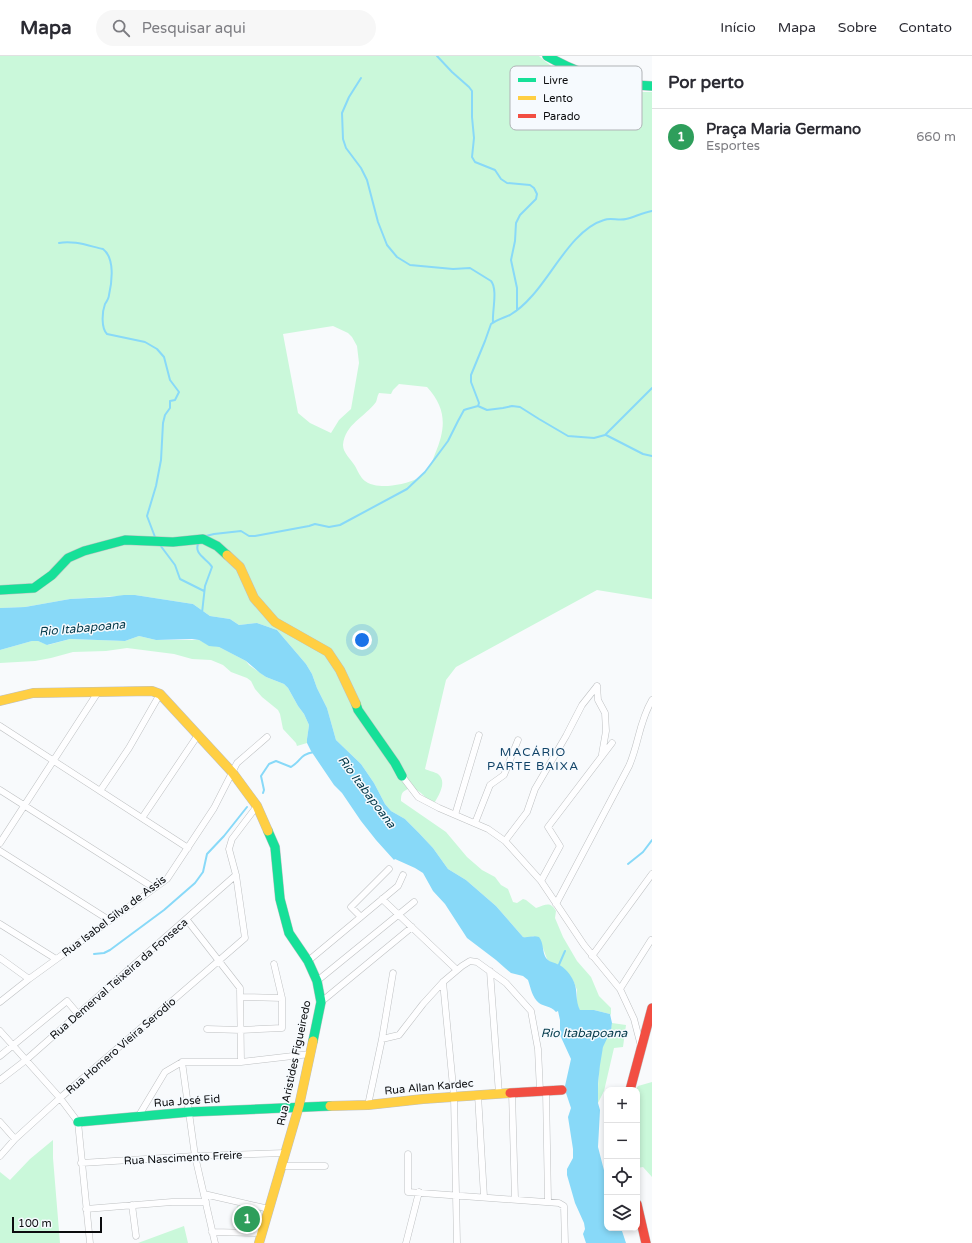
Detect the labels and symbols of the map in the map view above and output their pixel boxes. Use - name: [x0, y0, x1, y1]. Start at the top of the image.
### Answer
- legend: [510, 66, 642, 130]
- text: Livre: [543, 74, 568, 87]
- text: Lento: [543, 92, 573, 105]
- text: Parado: [543, 110, 581, 123]
- water label: Rio Itabapoana: [38, 617, 126, 639]
- your location: [352, 630, 372, 650]
- district label: MACÁRIO PARTE BAIXA: [487, 745, 579, 773]
- water label: Rio Itabapoana: [335, 753, 399, 831]
- street label: Rua Isabel Silva de Assis: [60, 873, 168, 959]
- street label: Rua Demerval Teixeira da Fonseca: [48, 916, 190, 1042]
- street label: Rua Homero Vieira Serodio: [64, 995, 179, 1097]
- street label: Rua Aristides Figueiredo: [274, 999, 314, 1127]
- water label: Rio Itabapoana: [541, 1026, 628, 1040]
- street label: Rua Allan Kardec: [384, 1077, 474, 1097]
- street label: Rua José Eid: [153, 1092, 221, 1110]
- street label: Rua Nascimento Freire: [123, 1148, 243, 1168]
- pin: 1: [234, 1204, 260, 1234]
- scale bar: [12, 1215, 102, 1234]

